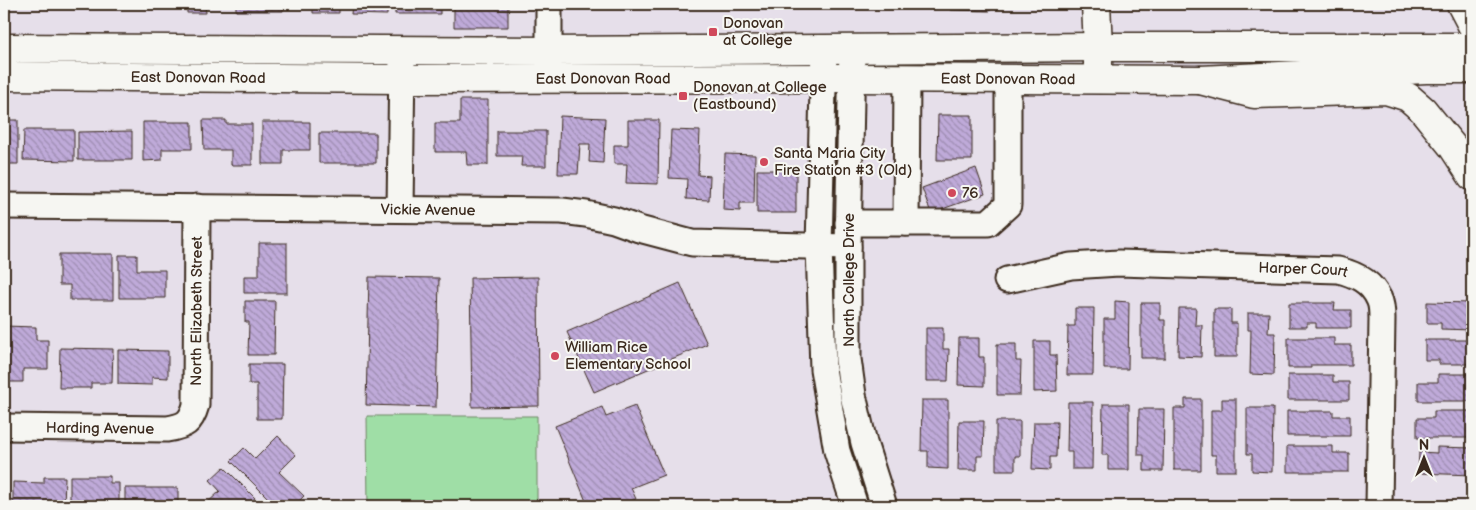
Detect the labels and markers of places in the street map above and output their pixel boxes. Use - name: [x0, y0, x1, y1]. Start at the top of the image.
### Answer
- place label: Donovan at College: [723, 14, 792, 50]
- marker: Donovan at College: [707, 26, 719, 38]
- place label: Donovan at College (Eastbound): [693, 78, 827, 114]
- marker: Donovan at College (Eastbound): [677, 90, 689, 102]
- place label: Santa Maria City Fire Station #3 (Old): [774, 144, 912, 180]
- marker: Santa Maria City Fire Station #3 (Old): [758, 156, 770, 168]
- place label: 76: [962, 184, 979, 203]
- marker: 76: [946, 187, 958, 199]
- place label: William Rice Elementary School: [565, 338, 691, 374]
- marker: William Rice Elementary School: [549, 350, 561, 362]

